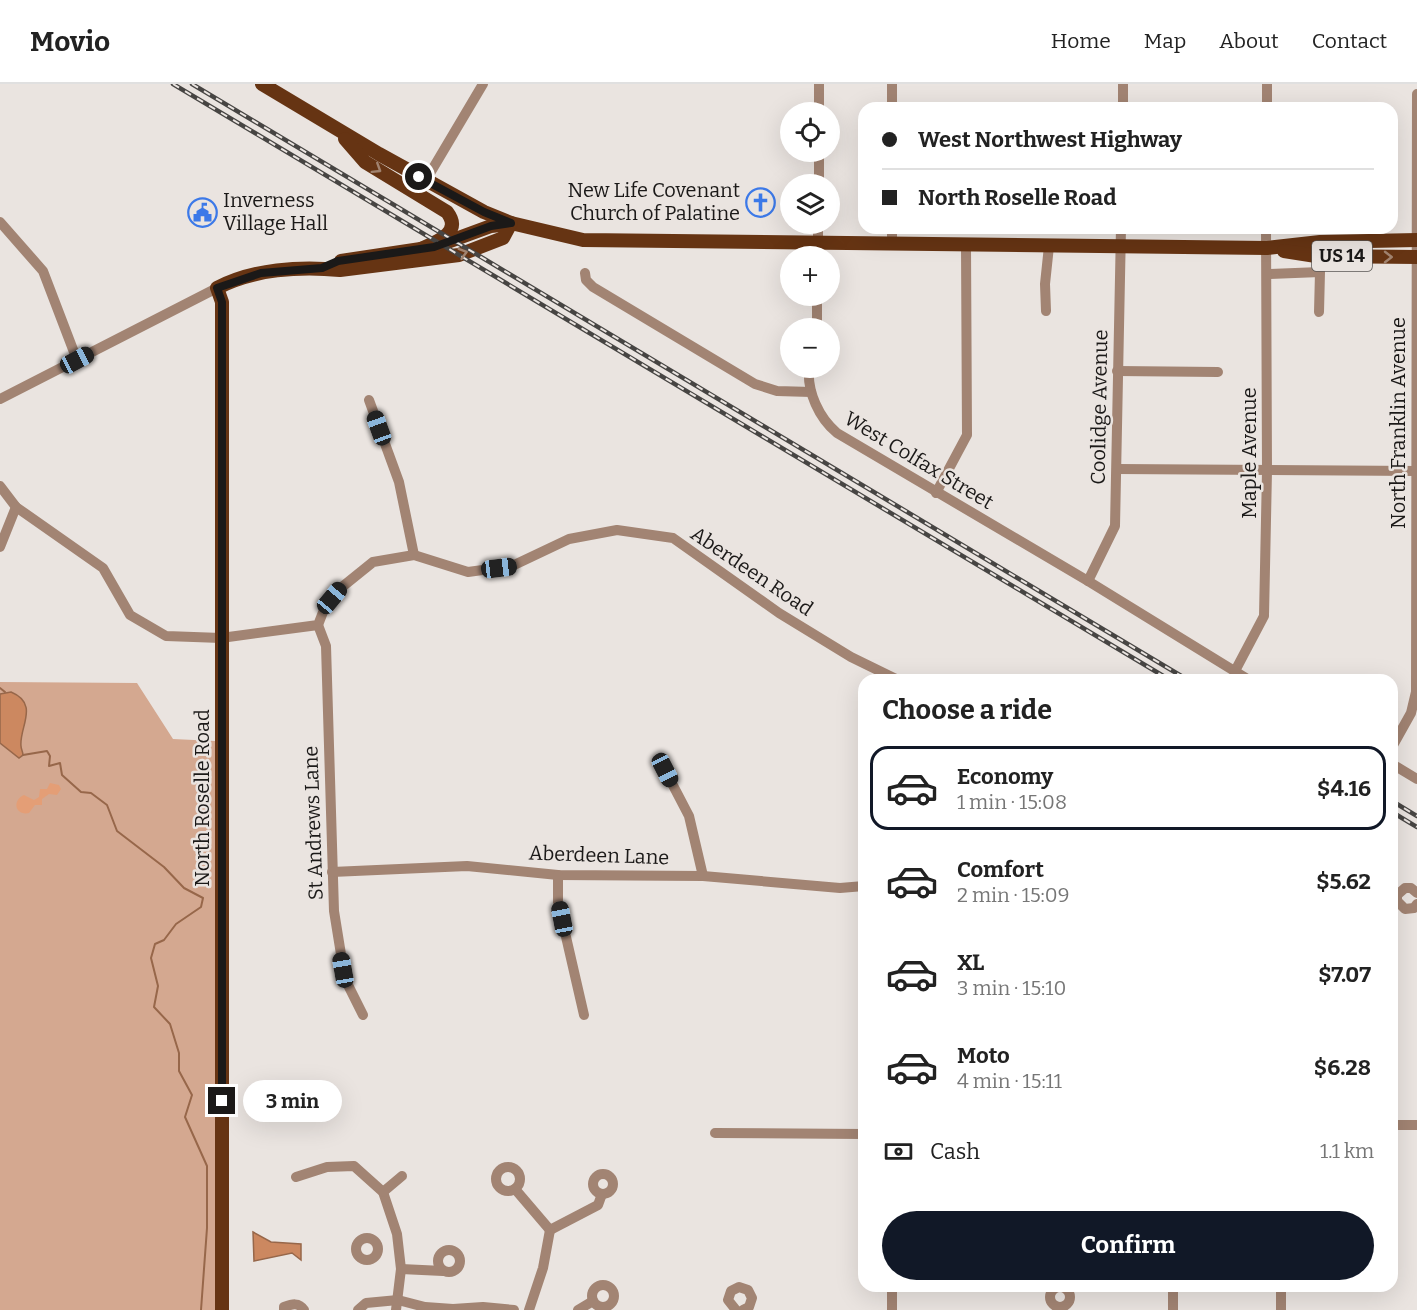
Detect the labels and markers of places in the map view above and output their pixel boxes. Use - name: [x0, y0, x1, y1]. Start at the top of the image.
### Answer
- place label: New Life Covenant Church of Palatine: [567, 178, 740, 225]
- church icon: New Life Covenant Church of Palatine: [745, 186, 777, 218]
- place label: Inverness Village Hall: [223, 188, 328, 235]
- public building icon: Inverness Village Hall: [186, 196, 218, 228]

